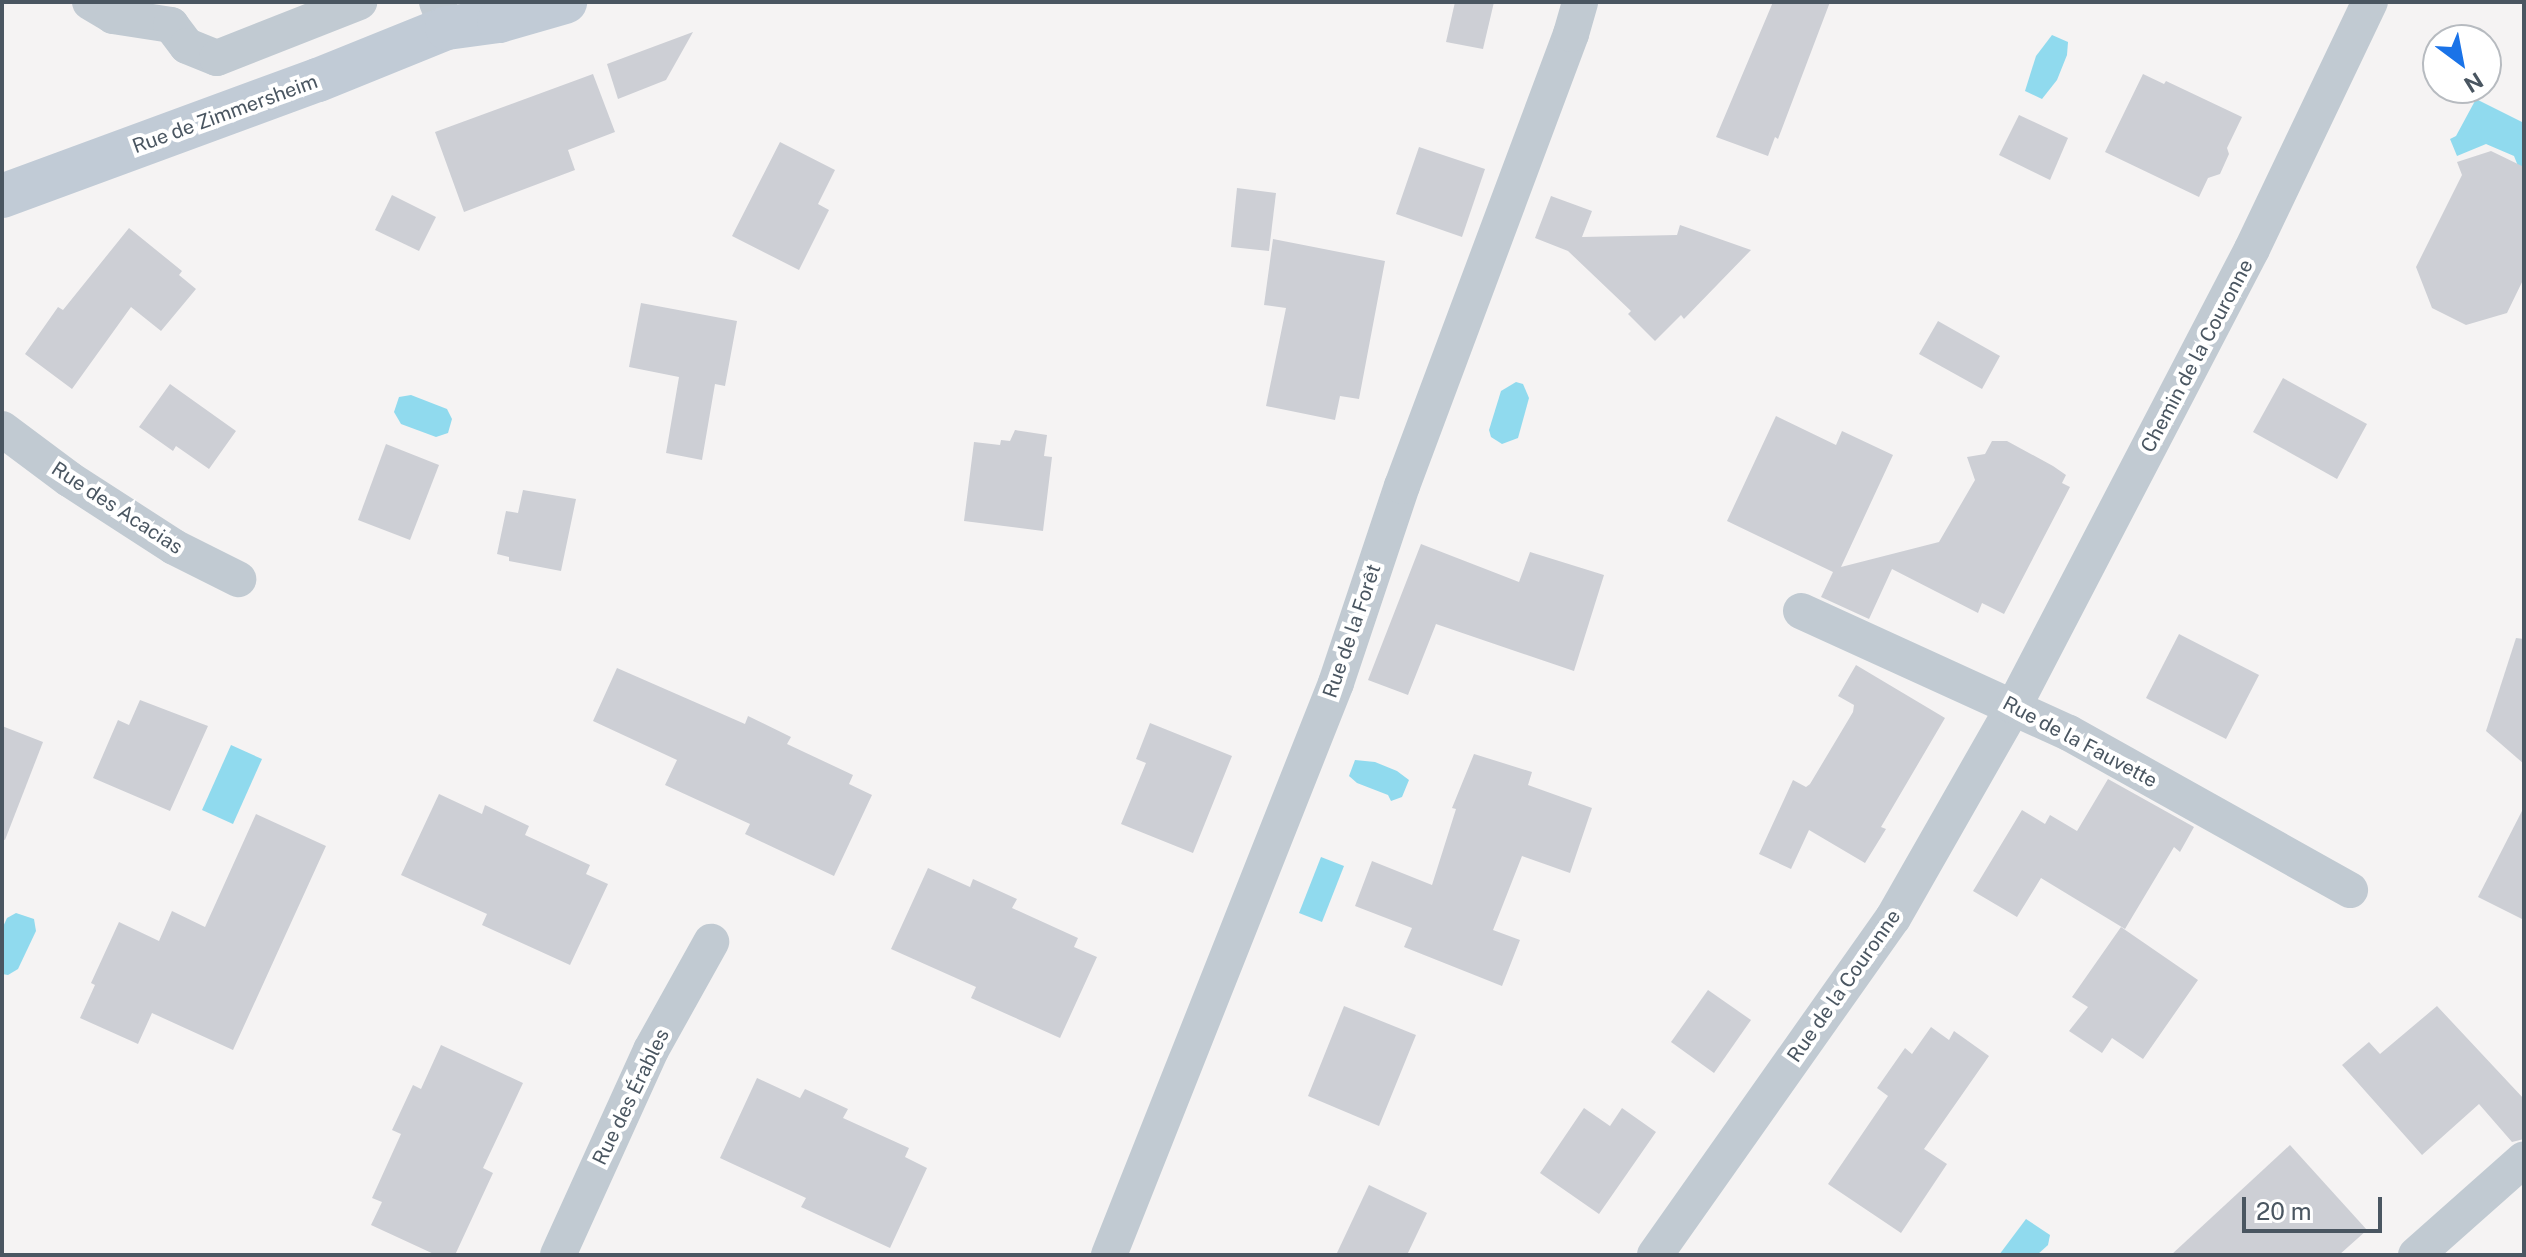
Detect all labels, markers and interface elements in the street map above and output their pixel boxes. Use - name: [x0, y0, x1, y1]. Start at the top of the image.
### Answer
- north arrow: [2422, 24, 2502, 104]
- text: N: [2459, 67, 2488, 98]
- street label: Rue de Zimmersheim: [129, 69, 321, 159]
- street label: Chemin de la Couronne: [2136, 255, 2258, 457]
- street label: Rue des Acacias: [47, 457, 187, 559]
- street label: Rue de la Forêt: [1318, 561, 1386, 701]
- street label: Rue de la Fauvette: [1998, 691, 2162, 793]
- street label: Rue de la Couronne: [1782, 905, 1906, 1067]
- street label: Rue des Érables: [588, 1025, 674, 1169]
- scale bar: [2246, 1181, 2386, 1231]
- text: 20 m: [2256, 1197, 2312, 1225]

